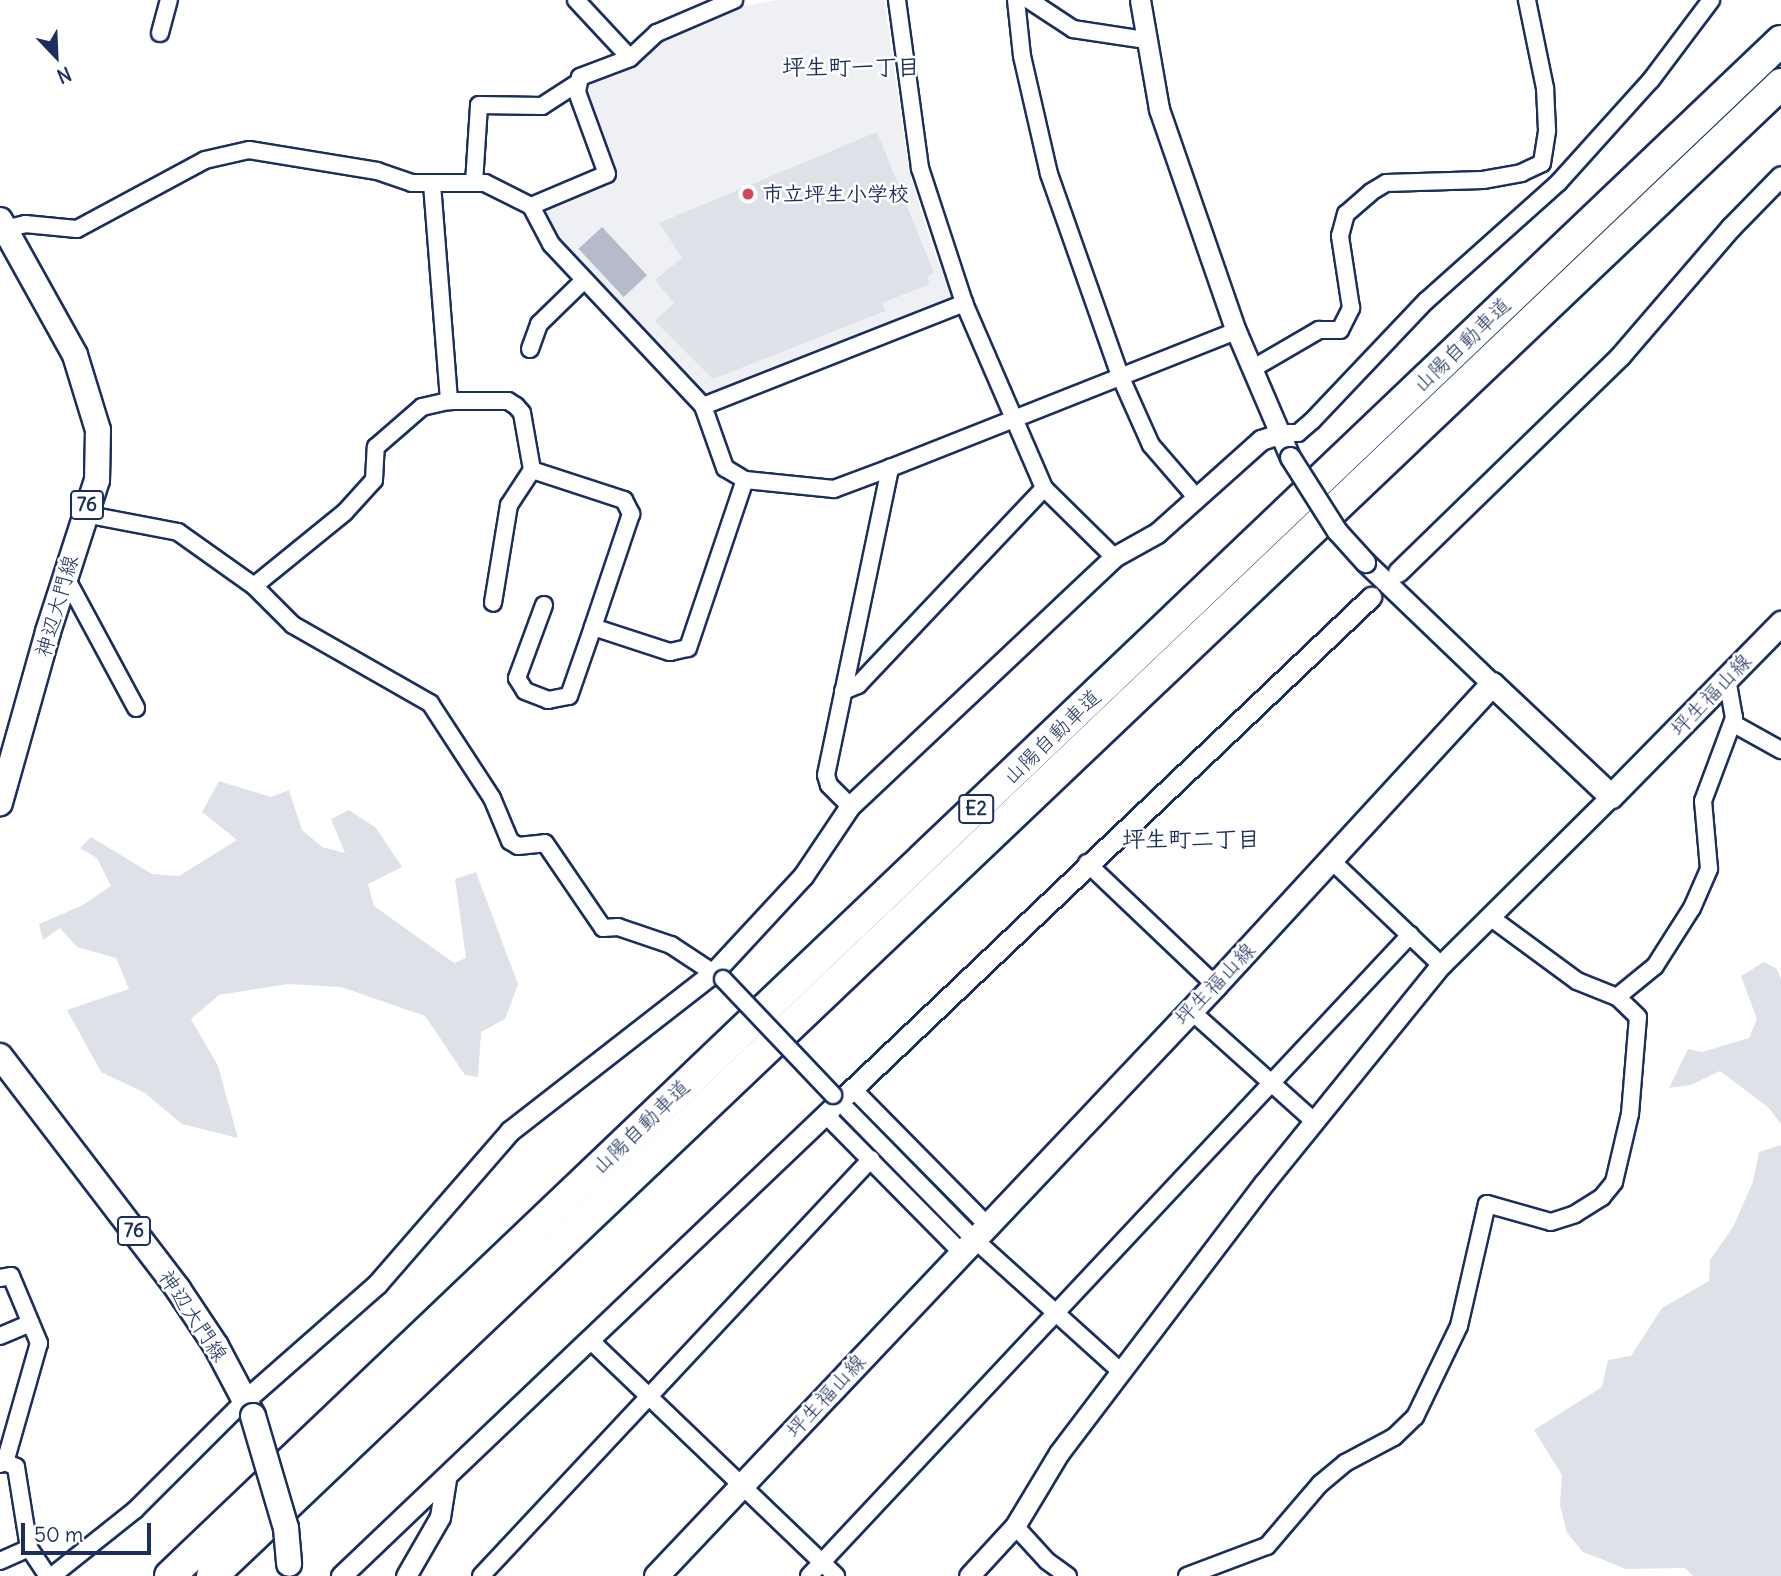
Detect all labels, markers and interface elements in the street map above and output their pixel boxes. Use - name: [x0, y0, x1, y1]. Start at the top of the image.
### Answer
- north arrow: [21, 21, 91, 91]
- district label: 坪生町一丁目: [782, 53, 920, 81]
- text: N: [53, 62, 75, 89]
- place label: 市立坪生小学校: [762, 181, 909, 207]
- marker: 市立坪生小学校: [740, 186, 756, 202]
- street label: 山陽自動車道: [1408, 292, 1516, 398]
- road number: 76: [70, 490, 104, 520]
- street label: 神辺大門線: [30, 552, 84, 660]
- street label: 坪生福山線: [1665, 648, 1757, 742]
- street label: 山陽自動車道: [998, 684, 1106, 790]
- road number: E2: [957, 794, 995, 824]
- district label: 坪生町二丁目: [1122, 825, 1260, 853]
- street label: 坪生福山線: [1169, 937, 1261, 1031]
- street label: 山陽自動車道: [587, 1074, 695, 1180]
- road number: 76: [116, 1216, 152, 1246]
- street label: 神辺大門線: [153, 1265, 233, 1367]
- street label: 坪生福山線: [781, 1349, 871, 1443]
- scale bar: [24, 1510, 154, 1554]
- text: 50 m: [34, 1521, 83, 1548]

